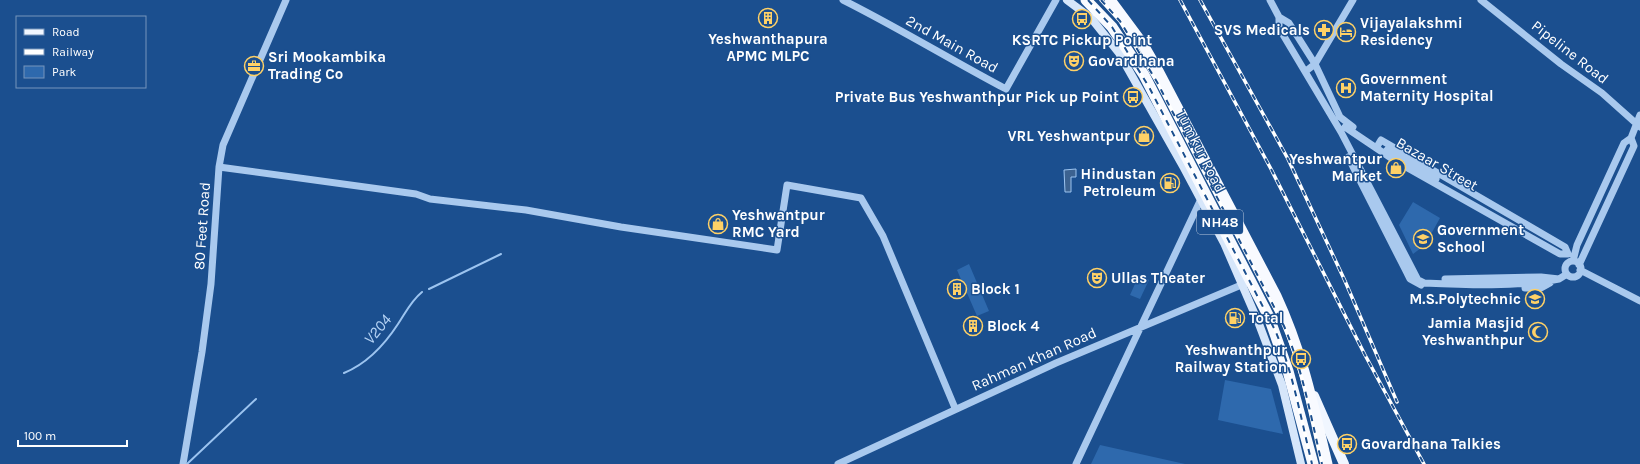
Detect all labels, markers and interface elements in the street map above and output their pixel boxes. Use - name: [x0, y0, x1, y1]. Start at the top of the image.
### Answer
- building icon: Yeshwanthapura APMC MLPC: [757, 7, 779, 29]
- bus stop icon: KSRTC Pickup Point: [1071, 8, 1093, 30]
- street label: 2nd Main Road: [903, 11, 1001, 77]
- place label: Vijayalakshmi Residency: [1360, 14, 1463, 49]
- legend: [16, 16, 146, 88]
- street label: Pipeline Road: [1528, 16, 1612, 88]
- pharmacy icon: SVS Medicals: [1313, 19, 1335, 41]
- place label: SVS Medicals: [1214, 21, 1310, 39]
- hotel icon: Vijayalakshmi Residency: [1335, 21, 1357, 43]
- text: Road: [52, 25, 80, 39]
- place label: Yeshwanthapura APMC MLPC: [708, 30, 828, 65]
- place label: KSRTC Pickup Point: [1012, 31, 1152, 49]
- text: Railway: [52, 45, 94, 59]
- place label: Sri Mookambika Trading Co: [268, 48, 386, 83]
- theatre icon: Govardhana: [1063, 50, 1085, 72]
- place label: Govardhana: [1088, 52, 1175, 70]
- office icon: Sri Mookambika Trading Co: [243, 55, 265, 77]
- text: Park: [52, 65, 77, 79]
- place label: Government Maternity Hospital: [1360, 70, 1494, 105]
- hospital icon: Government Maternity Hospital: [1335, 77, 1357, 99]
- bus stop icon: Private Bus Yeshwanthpur Pick up Point: [1122, 86, 1144, 108]
- place label: Private Bus Yeshwanthpur Pick up Point: [835, 88, 1119, 106]
- street label: Tumkur Road: [1172, 107, 1230, 195]
- shop icon: VRL Yeshwantpur: [1133, 125, 1155, 147]
- place label: VRL Yeshwantpur: [1007, 127, 1130, 145]
- street label: Bazaar Street: [1393, 133, 1481, 195]
- place label: Yeshwantpur Market: [1289, 150, 1382, 185]
- shop icon: Yeshwantpur Market: [1385, 157, 1407, 179]
- place label: Hindustan Petroleum: [1081, 165, 1156, 200]
- fuel station icon: Hindustan Petroleum: [1159, 172, 1181, 194]
- street label: 80 Feet Road: [190, 181, 214, 271]
- place label: Yeshwantpur RMC Yard: [732, 206, 825, 241]
- road number: NH48: [1197, 210, 1243, 234]
- shop icon: Yeshwantpur RMC Yard: [707, 213, 729, 235]
- place label: Government School: [1437, 221, 1524, 256]
- school or university icon: Government School: [1412, 228, 1434, 250]
- theatre icon: Ullas Theater: [1086, 267, 1108, 289]
- place label: Ullas Theater: [1111, 269, 1205, 287]
- building icon: Block 1: [946, 278, 968, 300]
- place label: Block 1: [971, 280, 1020, 298]
- school or university icon: M.S.Polytechnic: [1524, 288, 1546, 310]
- place label: M.S.Polytechnic: [1409, 290, 1521, 308]
- fuel station icon: Total: [1224, 307, 1246, 329]
- place label: Total: [1249, 309, 1283, 327]
- water label: V204: [360, 310, 396, 348]
- place label: Jamia Masjid Yeshwanthpur: [1422, 314, 1524, 349]
- building icon: Block 4: [962, 315, 984, 337]
- place label: Block 4: [987, 317, 1039, 335]
- mosque icon: Jamia Masjid Yeshwanthpur: [1527, 321, 1549, 343]
- street label: Rahman Khan Road: [969, 323, 1099, 395]
- place label: Yeshwanthpur Railway Station: [1175, 341, 1287, 376]
- bus stop icon: Yeshwanthpur Railway Station: [1290, 348, 1312, 370]
- scale bar: [18, 422, 127, 448]
- text: 100 m: [24, 429, 56, 443]
- bus stop icon: Govardhana Talkies: [1336, 433, 1358, 455]
- place label: Govardhana Talkies: [1361, 435, 1501, 453]

